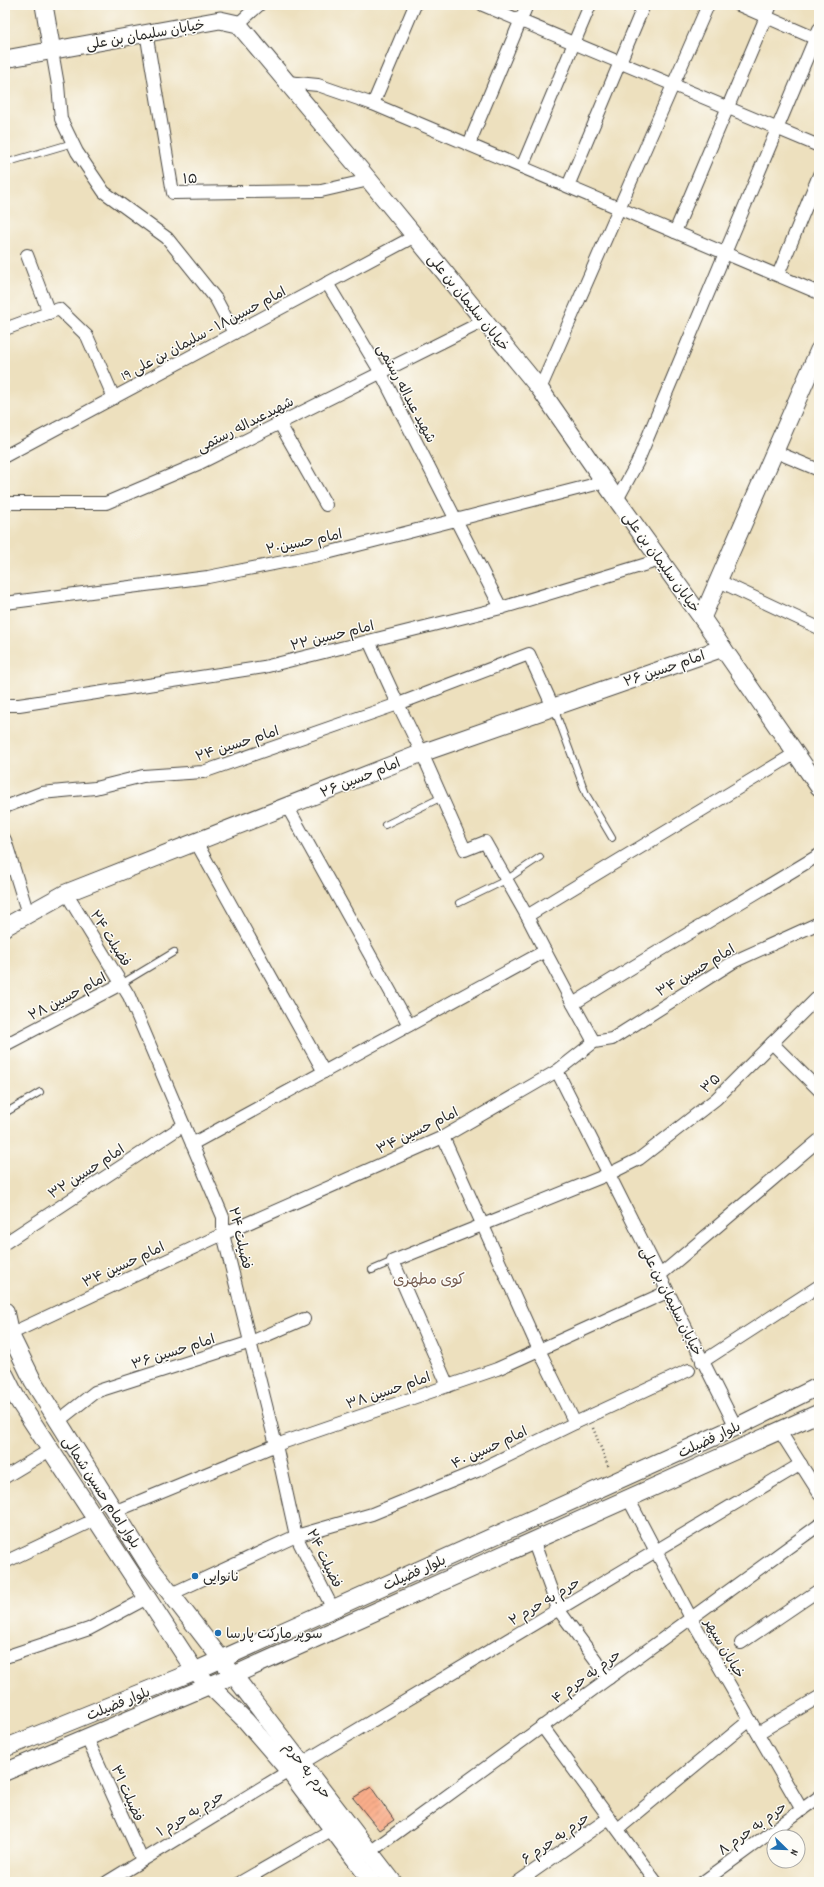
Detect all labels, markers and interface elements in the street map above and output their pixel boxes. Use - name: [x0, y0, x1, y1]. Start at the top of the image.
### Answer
- street label: خیابان سلیمان بن علی: [84, 16, 206, 56]
- street label: ۱۵: [182, 170, 198, 190]
- street label: خیابان سلیمان بن علی: [422, 250, 513, 356]
- street label: امام حسین۱۸ - سلیمان بن علی 19: [118, 283, 290, 387]
- street label: شهید عبداله رستمی: [371, 341, 440, 447]
- street label: شهیدعبداله رستمی: [194, 393, 298, 459]
- street label: خیابان سلیمان بن علی: [617, 509, 704, 618]
- street label: امام حسین۲۰: [264, 525, 344, 561]
- street label: امام حسین ۲۲: [289, 617, 376, 657]
- street label: امام حسین ۲۶: [621, 647, 708, 693]
- street label: امام حسین ۲۴: [193, 722, 282, 768]
- street label: امام حسین ۲۶: [318, 754, 404, 804]
- street label: فضیلت ۲۴: [84, 907, 135, 971]
- street label: امام حسین ۳۴: [653, 940, 739, 1003]
- street label: امام حسین ۲۸: [25, 969, 111, 1027]
- street label: ۳۵: [697, 1070, 726, 1099]
- street label: امام حسین ۳۴: [374, 1103, 462, 1160]
- street label: امام حسین ۳۲: [45, 1140, 129, 1205]
- street label: فضیلت ۲۴: [222, 1205, 256, 1272]
- street label: امام حسین ۳۴: [79, 1238, 168, 1294]
- street label: خیابان سلیمان بن علی: [634, 1244, 706, 1360]
- district label: کوی مطهری: [393, 1270, 465, 1292]
- street label: امام حسین ۳۶: [129, 1330, 218, 1376]
- street label: امام حسین ۳۸: [344, 1368, 434, 1416]
- street label: بلوار فضیلت: [675, 1418, 744, 1464]
- street label: امام حسین ۴۰: [449, 1422, 531, 1475]
- street label: بلوار امام حسین شمالی: [56, 1433, 144, 1553]
- street label: فضیلت ۲۴: [300, 1526, 346, 1592]
- street label: بلوار فضیلت: [380, 1551, 449, 1597]
- place label: نانوایی: [203, 1568, 239, 1588]
- marker: نانوایی: [190, 1571, 200, 1581]
- street label: حرم به حرم ۲: [505, 1573, 585, 1632]
- street label: خیابان سپهر: [698, 1615, 748, 1683]
- place label: سوپر مارکت پارسا: [226, 1625, 323, 1645]
- marker: سوپر مارکت پارسا: [213, 1628, 223, 1638]
- street label: حرم به حرم ۴: [548, 1646, 626, 1710]
- street label: بلوار فضیلت: [84, 1683, 154, 1727]
- street label: حرم به حرم: [278, 1738, 335, 1804]
- street label: فضیلت ۳۱: [105, 1762, 147, 1825]
- street label: حرم به حرم ۱: [153, 1787, 229, 1843]
- street label: حرم به حرم ۸: [715, 1798, 792, 1861]
- street label: حرم به حرم ۶: [518, 1809, 594, 1871]
- north arrow: [766, 1829, 806, 1869]
- text: N: [785, 1846, 802, 1858]

